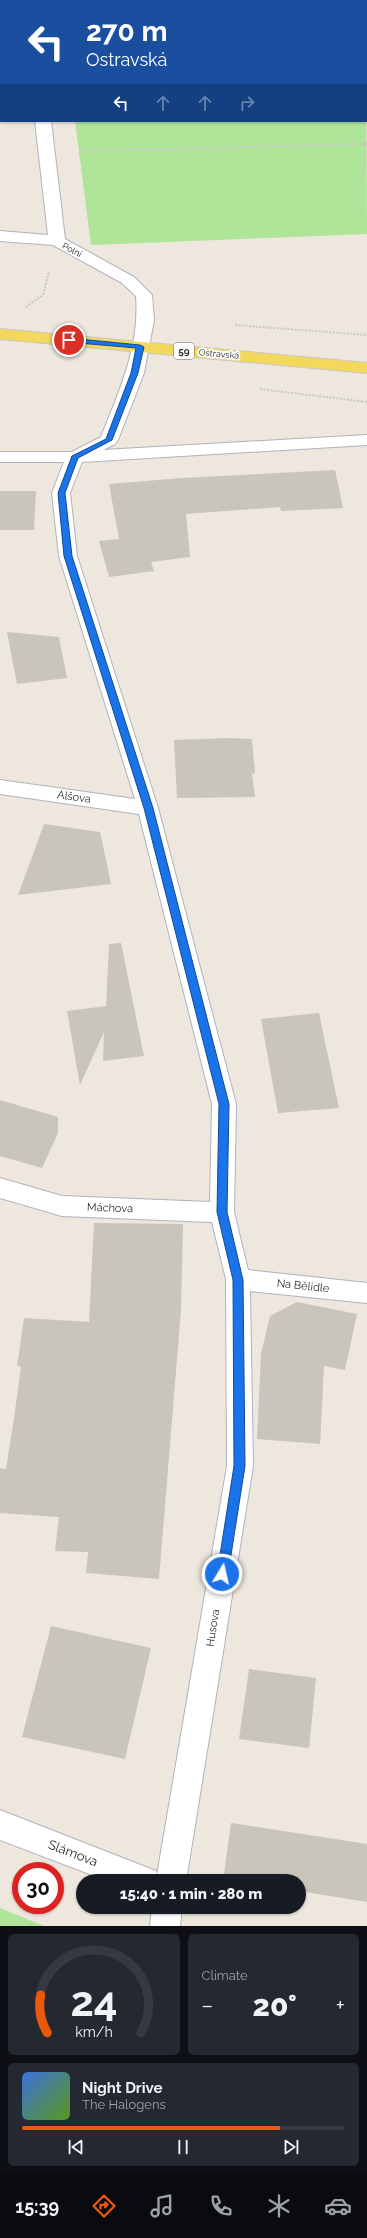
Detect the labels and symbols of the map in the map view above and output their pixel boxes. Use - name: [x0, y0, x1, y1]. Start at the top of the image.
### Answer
- street label: Polní: [61, 241, 83, 259]
- pin: [52, 323, 86, 357]
- road number: 59: [174, 343, 194, 359]
- street label: Ostravská: [198, 347, 240, 361]
- street label: Alšova: [56, 788, 92, 806]
- street label: Máchova: [87, 1201, 133, 1215]
- street label: Na Bělidle: [276, 1277, 330, 1295]
- position arrow: [201, 1553, 243, 1595]
- street label: Husova: [204, 1608, 222, 1648]
- street label: Slámova: [46, 1837, 100, 1869]
- speed limit sign: 30: [12, 1862, 64, 1914]

